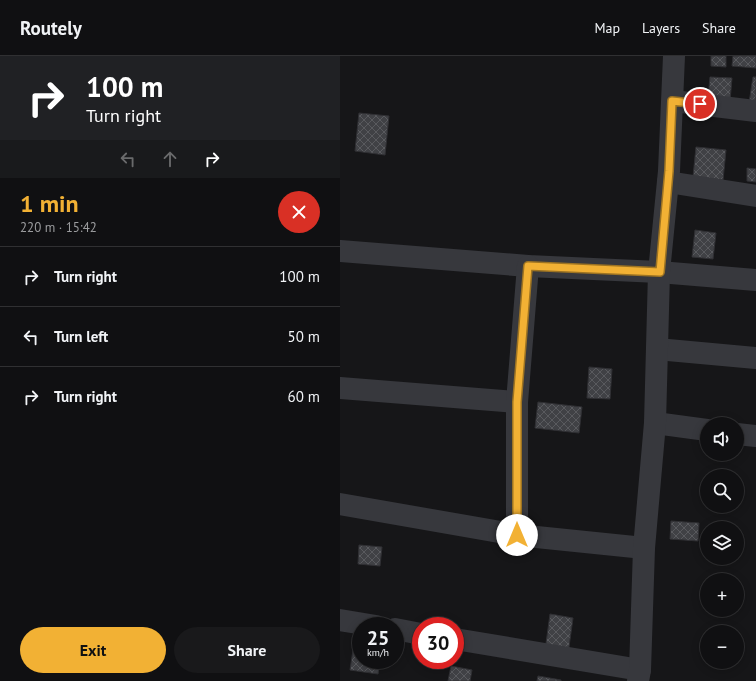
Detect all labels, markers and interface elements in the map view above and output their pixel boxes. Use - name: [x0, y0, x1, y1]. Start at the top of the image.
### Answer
- text: Routely: [20, 16, 82, 40]
- text: Map: [594, 19, 620, 37]
- text: Layers: [642, 19, 680, 37]
- text: Share: [702, 19, 736, 37]
- text: 100 m: [86, 68, 163, 105]
- icon: right: [20, 72, 72, 124]
- pin: [683, 87, 717, 121]
- icon: arrive: [689, 93, 711, 115]
- text: Turn right: [86, 104, 161, 127]
- icon: left: [117, 148, 139, 170]
- icon: ahead: [159, 148, 181, 170]
- icon: right: [201, 148, 223, 170]
- text: 1 min: [20, 188, 79, 219]
- button: close: [278, 191, 320, 233]
- text: 220 m · 15:42: [20, 219, 97, 236]
- icon: right: [20, 266, 42, 288]
- text: Turn right: [54, 267, 117, 286]
- text: 100 m: [279, 267, 320, 286]
- icon: left: [20, 326, 42, 348]
- text: Turn left: [54, 327, 108, 346]
- text: 50 m: [287, 327, 320, 346]
- icon: right: [20, 386, 42, 408]
- text: Turn right: [54, 387, 117, 406]
- text: 60 m: [287, 387, 320, 406]
- map controls: [700, 417, 744, 669]
- button: sound: [700, 417, 744, 461]
- button: search: [700, 469, 744, 513]
- position arrow: [496, 514, 538, 556]
- button: layers: [700, 521, 744, 565]
- button: +: [700, 573, 744, 617]
- speed limit sign: 30: [412, 617, 464, 669]
- text: 25: [367, 625, 389, 651]
- button: −: [700, 625, 744, 669]
- button: Exit: [20, 627, 166, 673]
- button: Share: [174, 627, 320, 673]
- text: km/h: [367, 646, 389, 659]

